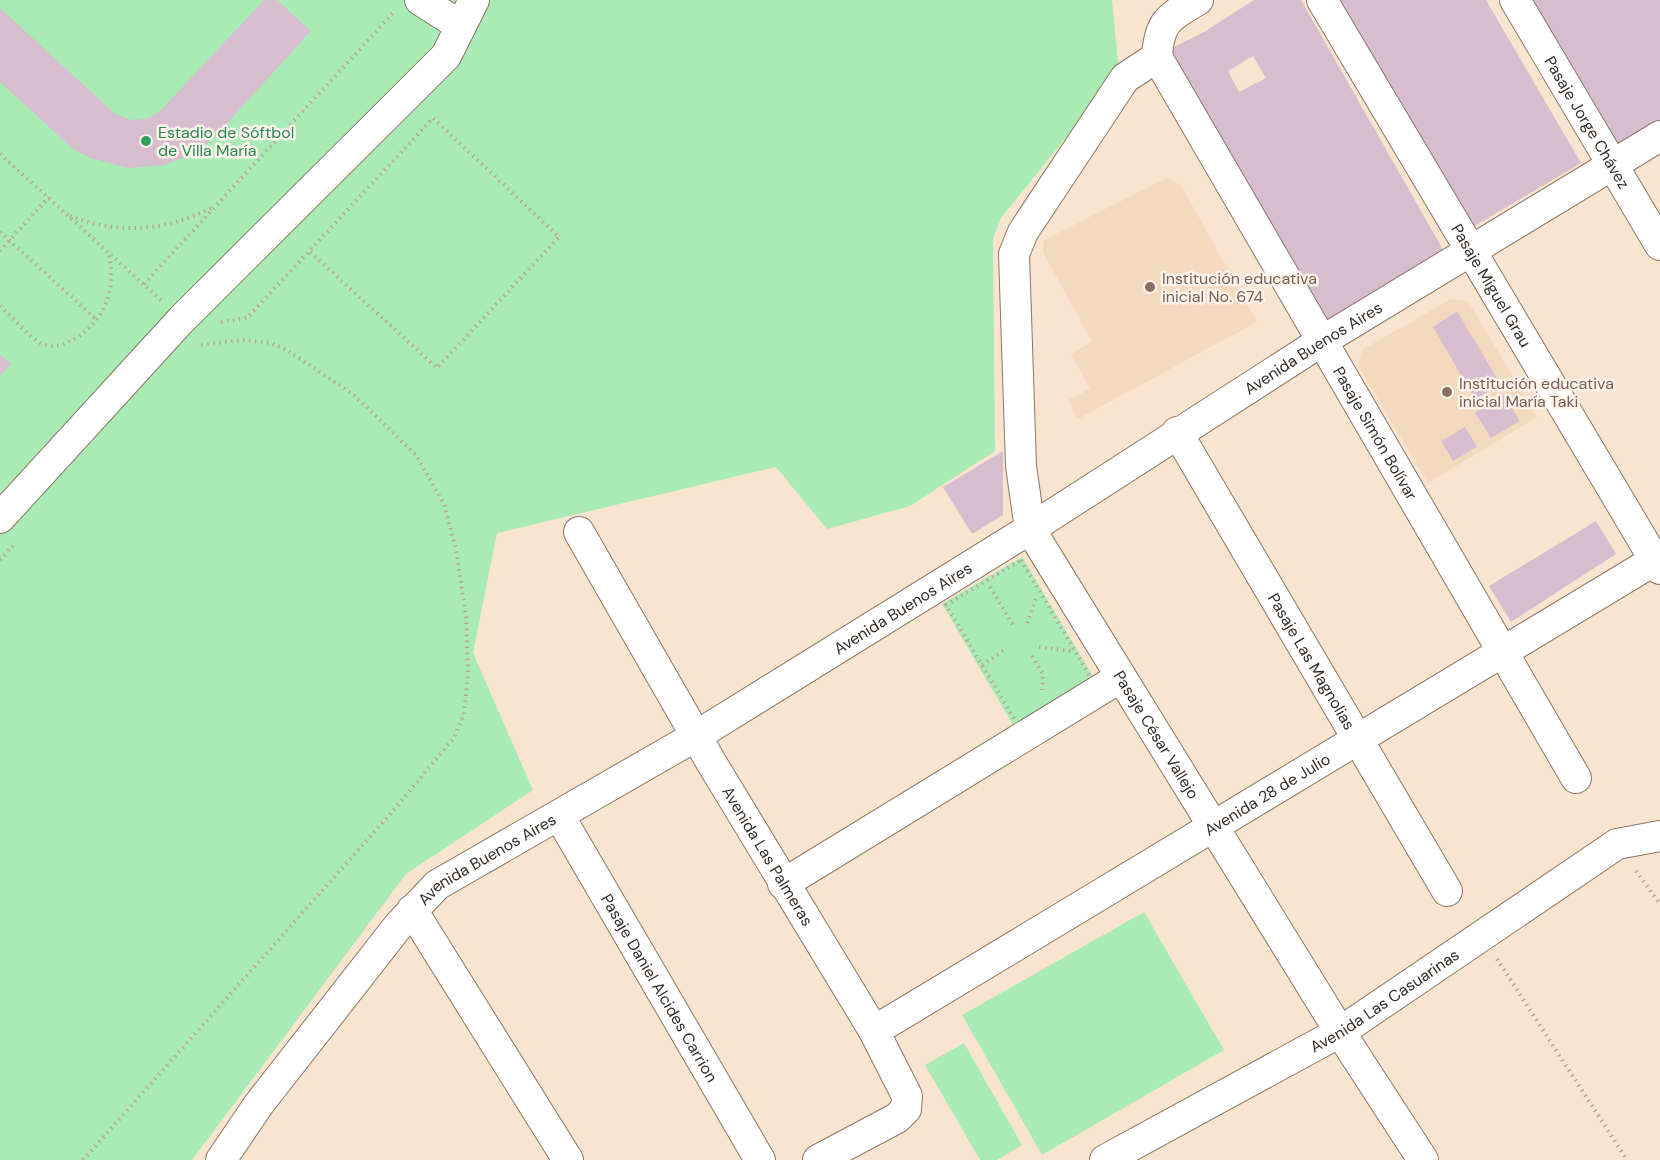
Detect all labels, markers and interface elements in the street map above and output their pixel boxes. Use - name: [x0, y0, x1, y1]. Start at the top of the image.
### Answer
- street label: Pasaje Jorge Chávez: [1540, 52, 1635, 192]
- place label: Estadio de Sóftbol de Villa María: [158, 122, 294, 161]
- marker: Estadio de Sóftbol de Villa María: [139, 134, 153, 148]
- street label: Pasaje Miguel Grau: [1447, 220, 1536, 351]
- place label: Institución educativa inicial No. 674: [1162, 268, 1317, 307]
- marker: Institución educativa inicial No. 674: [1143, 280, 1157, 294]
- street label: Avenida Buenos Aires: [1240, 297, 1386, 399]
- street label: Pasaje Simón Bolívar: [1329, 363, 1423, 504]
- place label: Institución educativa inicial María Taki: [1459, 373, 1614, 412]
- marker: Institución educativa inicial María Taki: [1440, 385, 1454, 399]
- street label: Avenida Buenos Aires: [829, 557, 976, 659]
- street label: Pasaje Las Magnolias: [1263, 589, 1360, 733]
- street label: Pasaje César Vallejo: [1109, 666, 1204, 803]
- street label: Avenida 28 de Julio: [1200, 748, 1334, 840]
- street label: Avenida Las Palmeras: [718, 782, 818, 930]
- street label: Avenida Buenos Aires: [413, 808, 560, 909]
- street label: Pasaje Daniel Alcides Carrion: [597, 890, 723, 1086]
- street label: Avenida Las Casuarinas: [1306, 944, 1463, 1057]

